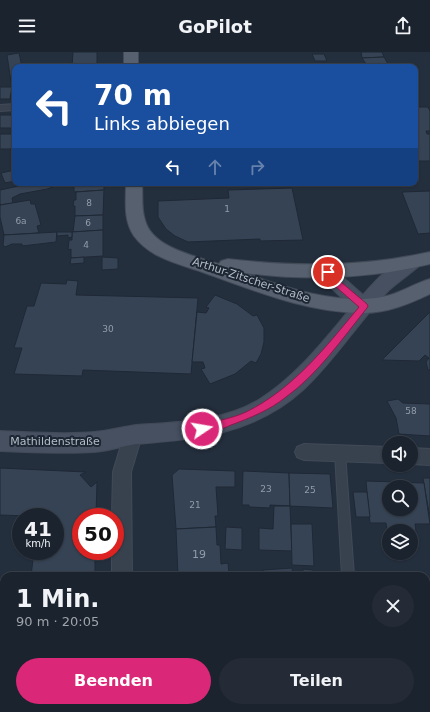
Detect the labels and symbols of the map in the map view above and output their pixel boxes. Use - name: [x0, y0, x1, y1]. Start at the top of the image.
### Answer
- house number: 8: [86, 198, 92, 208]
- house number: 1: [224, 204, 230, 214]
- house number: 6a: [15, 216, 27, 226]
- house number: 6: [85, 218, 91, 228]
- house number: 4: [83, 240, 89, 250]
- street label: Arthur-Zitscher-Straße: [191, 255, 312, 305]
- pin: [311, 255, 345, 289]
- house number: 30: [102, 324, 114, 334]
- house number: 58: [405, 406, 417, 416]
- position arrow: [181, 408, 223, 450]
- street label: Mathildenstraße: [10, 435, 100, 448]
- house number: 23: [260, 484, 272, 494]
- house number: 25: [304, 485, 316, 495]
- house number: 21: [189, 500, 201, 510]
- speed limit sign: 50: [72, 508, 124, 560]
- house number: 19: [192, 548, 206, 561]

